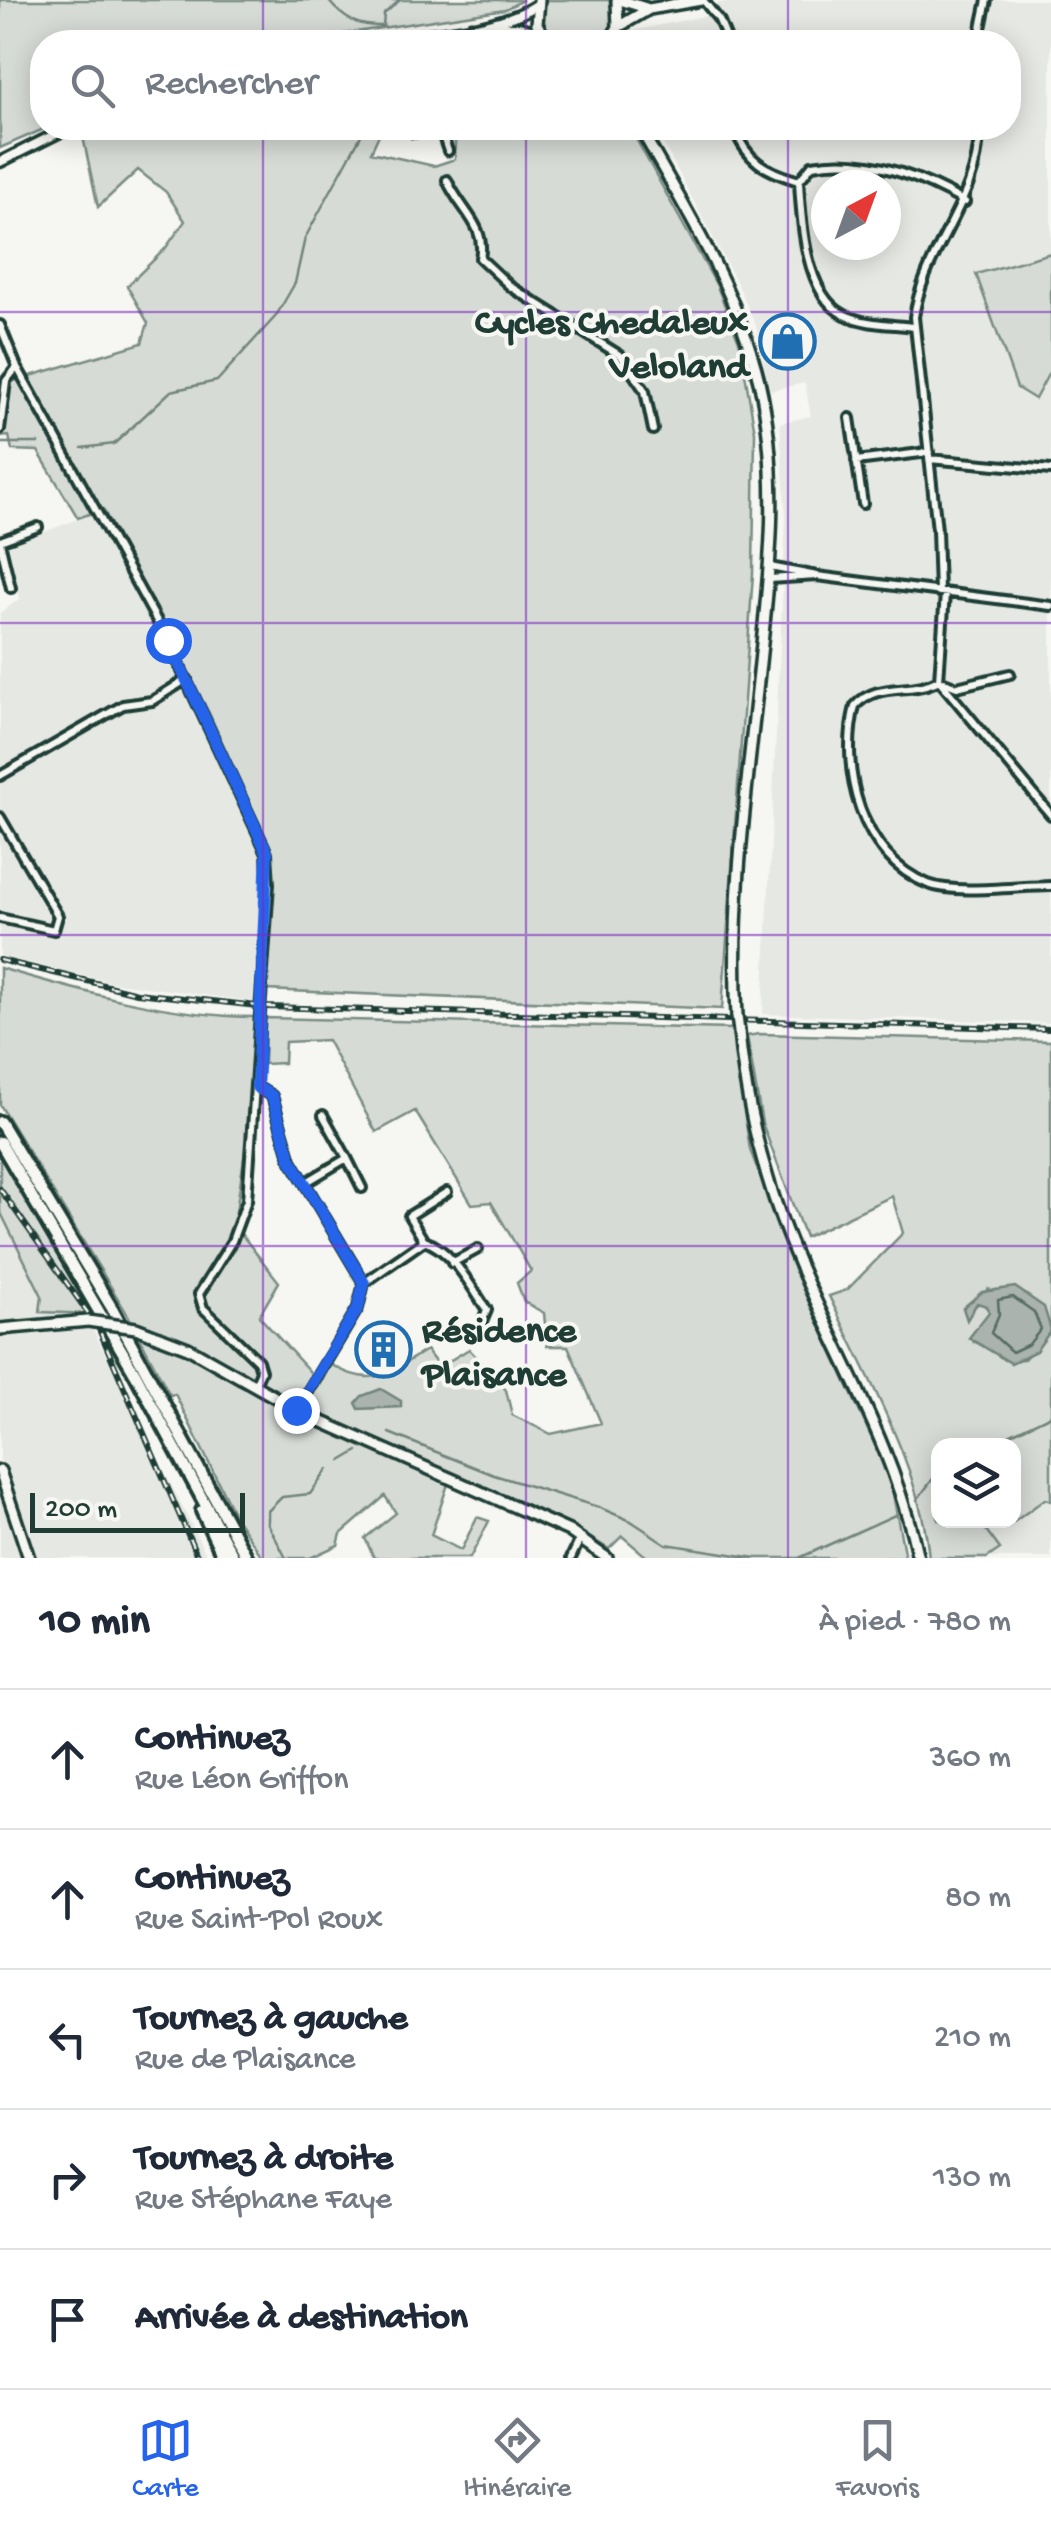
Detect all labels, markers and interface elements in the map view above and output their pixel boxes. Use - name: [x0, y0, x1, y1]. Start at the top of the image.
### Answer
- search box: [30, 30, 1021, 140]
- icon: search: [65, 58, 120, 113]
- text: Rechercher: [145, 63, 317, 107]
- north arrow: [811, 170, 901, 260]
- place label: Cycles Chedaleux Veloland: [475, 303, 752, 391]
- shop icon: Cycles Chedaleux Veloland: [757, 311, 817, 371]
- route start: [146, 618, 192, 664]
- place label: Résidence Plaisance: [420, 1311, 578, 1399]
- building icon: Résidence Plaisance: [353, 1319, 413, 1379]
- route end: [274, 1388, 320, 1434]
- map controls: [931, 1438, 1021, 1528]
- button: layers: [931, 1438, 1021, 1528]
- scale bar: [30, 1488, 245, 1532]
- text: 200 m: [45, 1494, 117, 1527]
- text: 10 min: [40, 1599, 150, 1648]
- text: À pied · 780 m: [819, 1604, 1011, 1642]
- text: Continuez: [135, 1718, 289, 1762]
- icon: ahead: [40, 1732, 95, 1787]
- text: 360 m: [930, 1740, 1011, 1778]
- text: Rue Léon Griffon: [135, 1762, 348, 1800]
- text: Continuez: [135, 1858, 289, 1902]
- icon: ahead: [40, 1872, 95, 1927]
- text: 80 m: [945, 1880, 1011, 1918]
- text: Rue Saint-Pol Roux: [135, 1902, 383, 1940]
- text: Tournez à gauche: [135, 1998, 408, 2042]
- icon: left: [40, 2012, 95, 2067]
- text: 210 m: [934, 2020, 1011, 2058]
- text: Rue de Plaisance: [135, 2042, 355, 2080]
- text: Tournez à droite: [135, 2138, 393, 2182]
- icon: right: [40, 2152, 95, 2207]
- text: 130 m: [933, 2160, 1011, 2198]
- text: Rue Stéphane Faye: [135, 2182, 392, 2220]
- icon: arrive: [40, 2292, 95, 2347]
- text: Arrivée à destination: [135, 2297, 468, 2341]
- tab: Carte: [132, 2413, 199, 2506]
- tab: Itinéraire: [463, 2413, 571, 2506]
- tab: Favoris: [836, 2413, 919, 2506]

